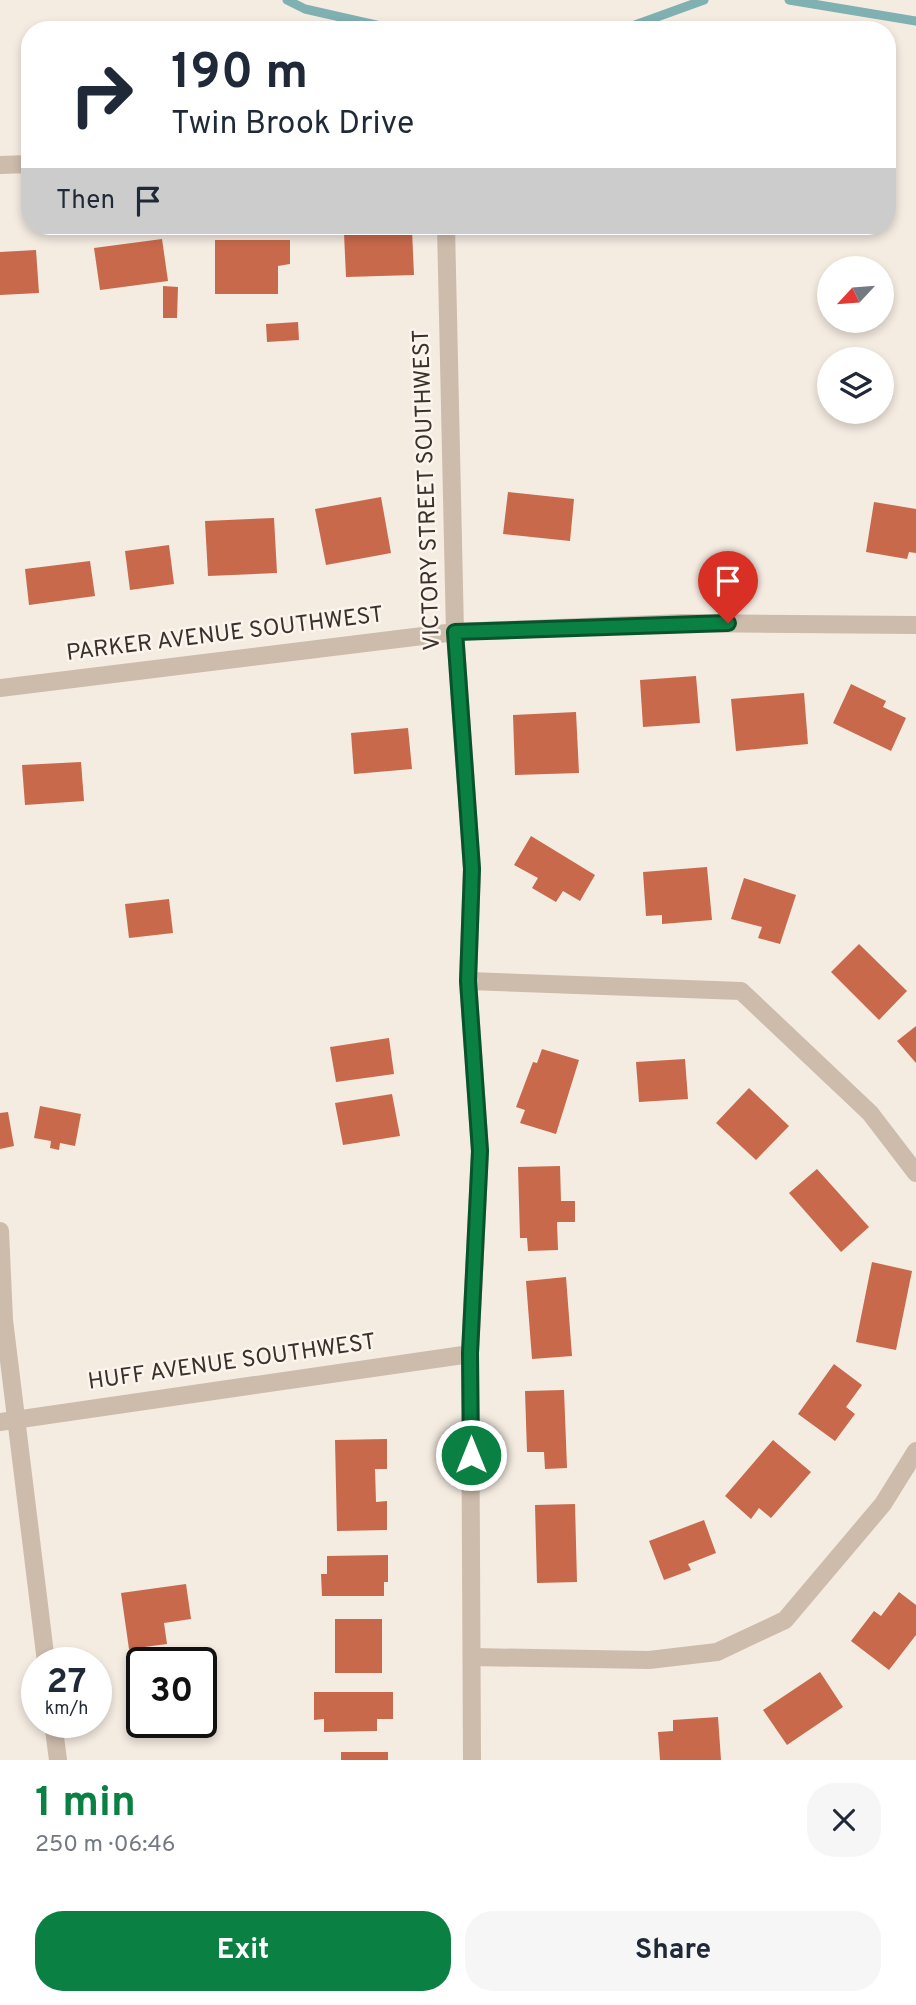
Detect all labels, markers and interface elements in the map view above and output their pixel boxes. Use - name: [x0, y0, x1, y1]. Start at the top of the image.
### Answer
- text: 190 m: [171, 44, 308, 106]
- icon: right: [56, 49, 147, 140]
- text: Twin Brook Drive: [171, 105, 414, 145]
- icon: arrive: [129, 182, 167, 220]
- text: Then: [56, 185, 115, 218]
- north arrow: [817, 256, 894, 332]
- map controls: [817, 256, 894, 424]
- street label: VICTORY STREET SOUTHWEST: [408, 329, 448, 651]
- button: layers: [817, 347, 894, 424]
- pin: [698, 551, 758, 623]
- icon: arrive: [709, 562, 747, 600]
- street label: PARKER AVENUE SOUTHWEST: [65, 601, 385, 669]
- street label: HUFF AVENUE SOUTHWEST: [86, 1328, 378, 1398]
- position arrow: [434, 1418, 508, 1492]
- speed limit sign: 30: [126, 1647, 217, 1738]
- text: 27: [47, 1661, 86, 1705]
- text: km/h: [45, 1698, 88, 1721]
- text: 1 min: [35, 1778, 136, 1831]
- button: close: [807, 1783, 881, 1857]
- text: 250 m · 06:46: [35, 1831, 175, 1860]
- button: Exit: [35, 1911, 451, 1991]
- button: Share: [465, 1911, 881, 1991]

